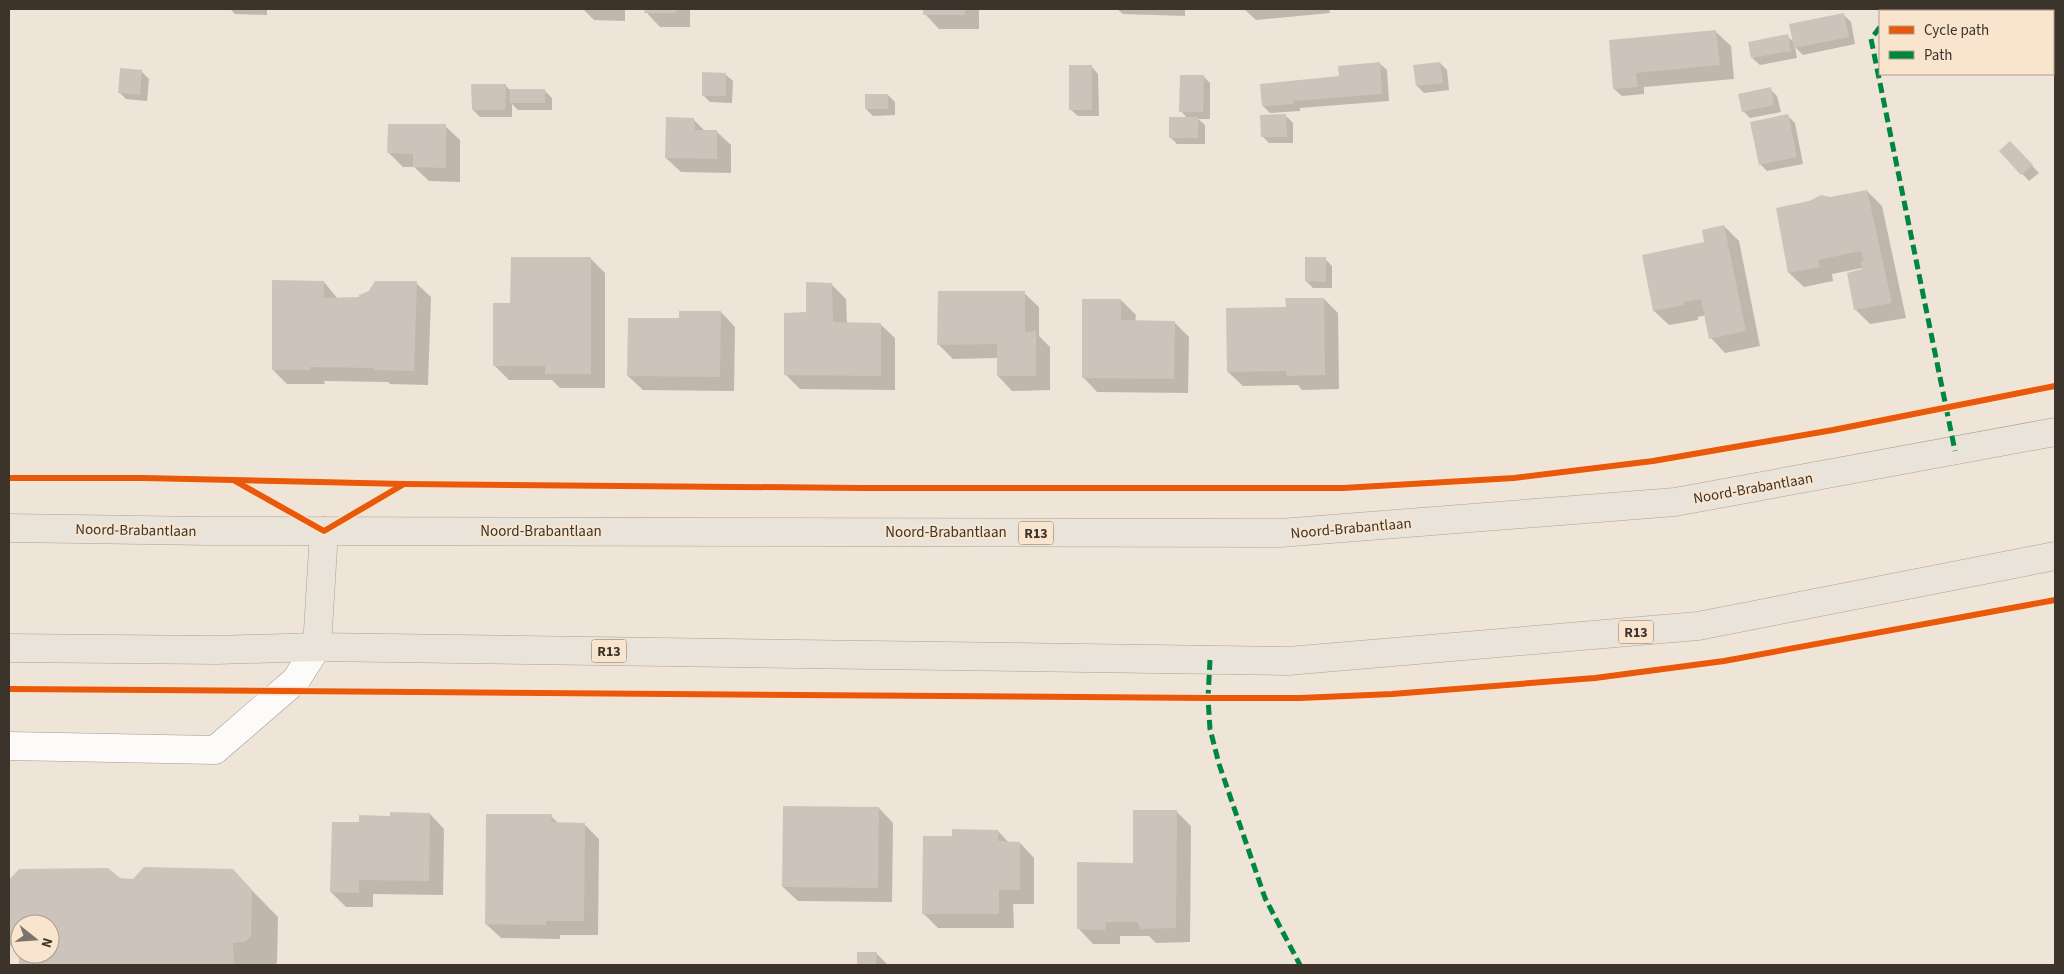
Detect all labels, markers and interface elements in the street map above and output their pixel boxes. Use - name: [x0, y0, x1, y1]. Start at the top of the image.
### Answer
- legend: [1879, 10, 2054, 75]
- text: Cycle path: [1924, 20, 1989, 41]
- text: Path: [1924, 45, 1952, 66]
- street label: Noord-Brabantlaan: [1692, 468, 1815, 509]
- street label: Noord-Brabantlaan: [1290, 513, 1412, 544]
- street label: Noord-Brabantlaan: [75, 519, 197, 542]
- street label: Noord-Brabantlaan: [480, 521, 602, 542]
- street label: Noord-Brabantlaan: [885, 522, 1007, 543]
- road number: R13: [1018, 522, 1054, 544]
- road number: R13: [1618, 620, 1654, 644]
- road number: R13: [592, 640, 626, 662]
- north arrow: [10, 914, 60, 964]
- text: N: [36, 935, 57, 950]

